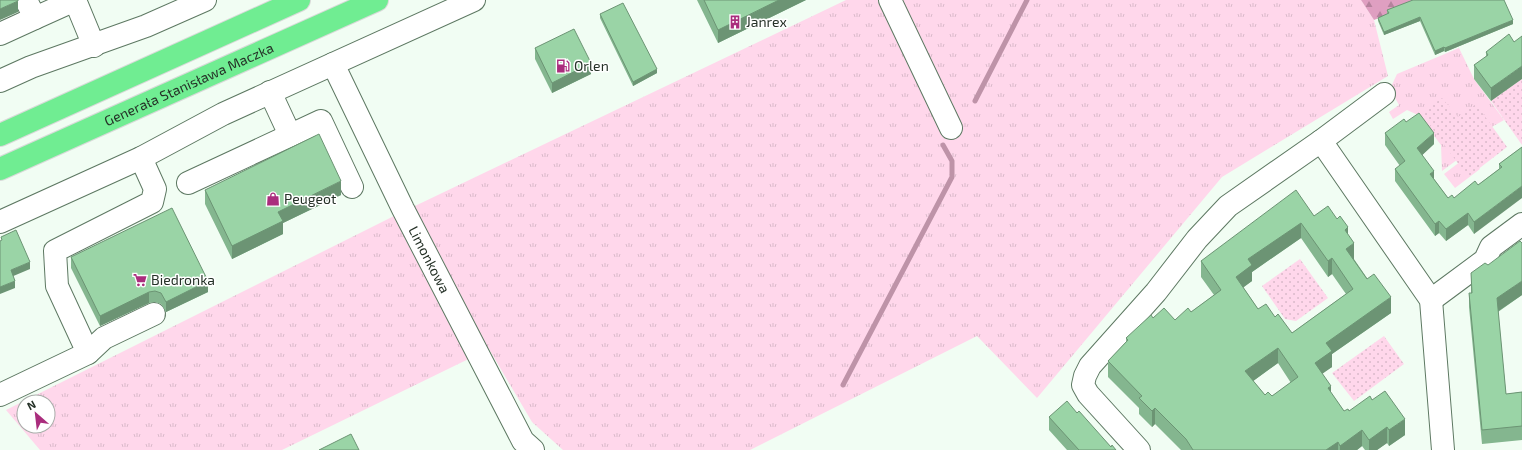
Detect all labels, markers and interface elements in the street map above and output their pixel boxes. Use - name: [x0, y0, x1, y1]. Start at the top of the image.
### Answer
- place label: Janrex: [746, 13, 788, 30]
- building icon: Janrex: [727, 14, 743, 30]
- street label: Generała Stanisława Maczka: [101, 39, 276, 129]
- place label: Orlen: [574, 57, 609, 74]
- fuel station icon: Orlen: [555, 58, 571, 74]
- place label: Peugeot: [284, 190, 336, 207]
- shop icon: Peugeot: [265, 191, 281, 207]
- street label: Limonkowa: [405, 223, 454, 296]
- place label: Biedronka: [151, 271, 215, 288]
- supermarket icon: Biedronka: [132, 272, 148, 288]
- north arrow: [16, 394, 56, 434]
- text: N: [25, 397, 38, 412]

